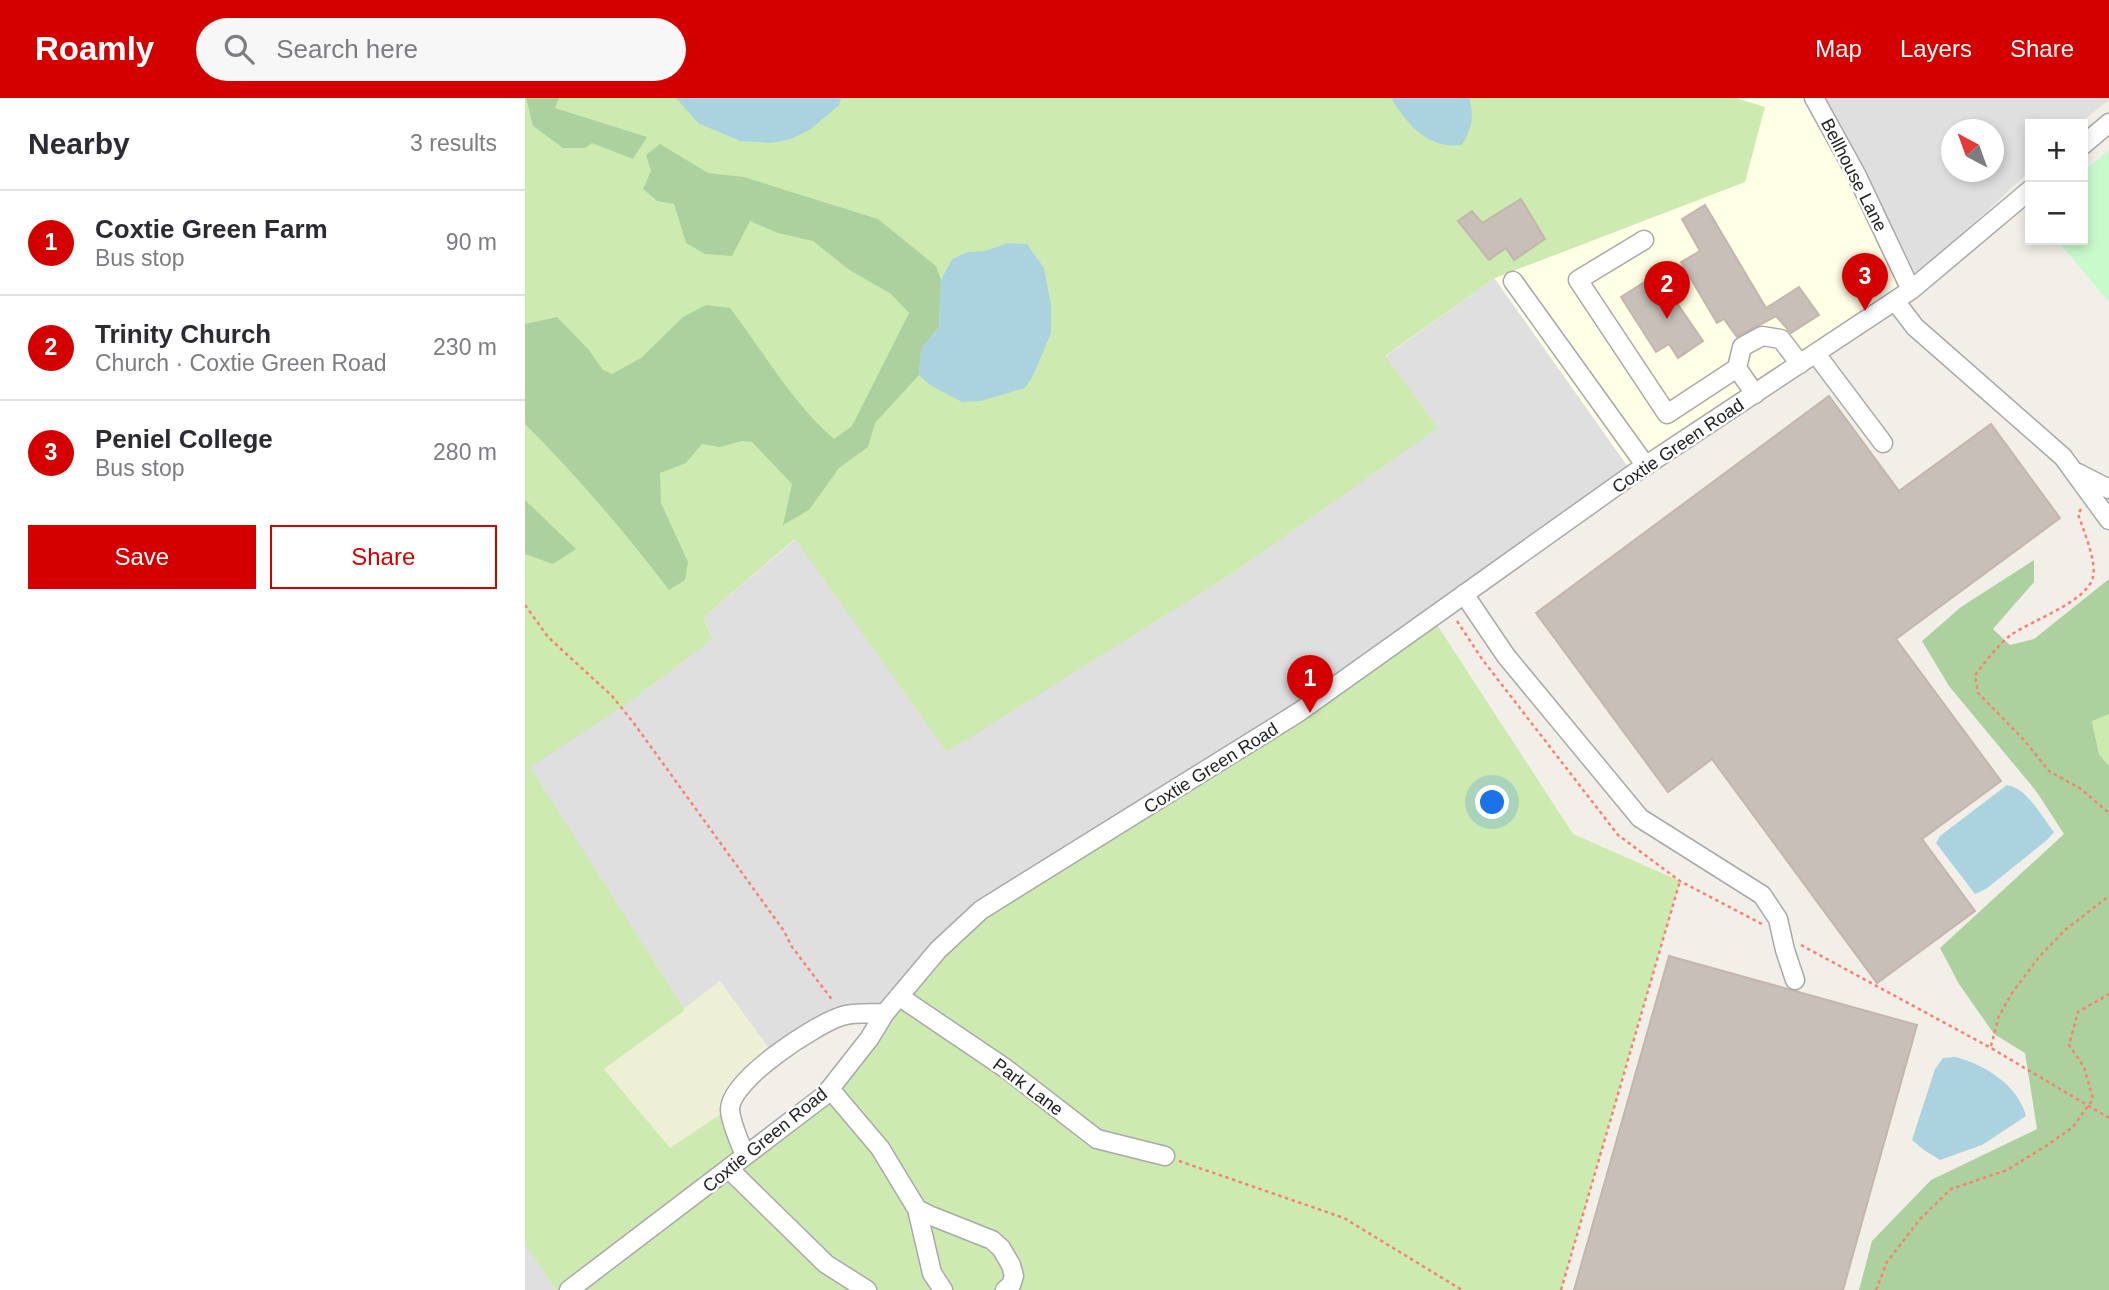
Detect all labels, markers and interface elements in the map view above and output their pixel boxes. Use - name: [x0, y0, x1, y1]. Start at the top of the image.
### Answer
- search box: [196, 18, 686, 81]
- text: Roamly: [35, 30, 154, 67]
- icon: search: [220, 30, 258, 68]
- text: Search here: [276, 34, 418, 64]
- text: Map: [1815, 35, 1862, 62]
- text: Layers: [1900, 35, 1972, 62]
- text: Share: [2010, 35, 2074, 62]
- street label: Bellhouse Lane: [1817, 115, 1891, 235]
- north arrow: [1941, 119, 2004, 182]
- map controls: [2025, 119, 2088, 245]
- button: +: [2025, 119, 2088, 182]
- text: Nearby: [28, 127, 130, 160]
- text: 3 results: [410, 130, 497, 156]
- button: −: [2025, 182, 2088, 245]
- text: Coxtie Green Farm: [95, 214, 328, 244]
- text: 1: [45, 229, 57, 255]
- text: 90 m: [446, 229, 497, 255]
- text: Bus stop: [95, 245, 185, 271]
- pin: 3: [1842, 253, 1888, 311]
- pin: 2: [1644, 261, 1690, 319]
- text: Trinity Church: [95, 319, 271, 349]
- text: 2: [45, 334, 57, 360]
- text: 230 m: [433, 334, 497, 360]
- text: Church · Coxtie Green Road: [95, 350, 386, 376]
- street label: Coxtie Green Road: [1609, 395, 1747, 497]
- text: Peniel College: [95, 424, 273, 454]
- text: 3: [45, 439, 57, 465]
- text: 280 m: [433, 439, 497, 465]
- text: Bus stop: [95, 455, 185, 481]
- button: Save: [28, 525, 256, 589]
- button: Share: [270, 525, 497, 589]
- pin: 1: [1287, 655, 1333, 713]
- street label: Coxtie Green Road: [1140, 719, 1282, 817]
- your location: [1475, 785, 1509, 819]
- street label: Park Lane: [989, 1054, 1067, 1120]
- street label: Coxtie Green Road: [699, 1084, 831, 1196]

